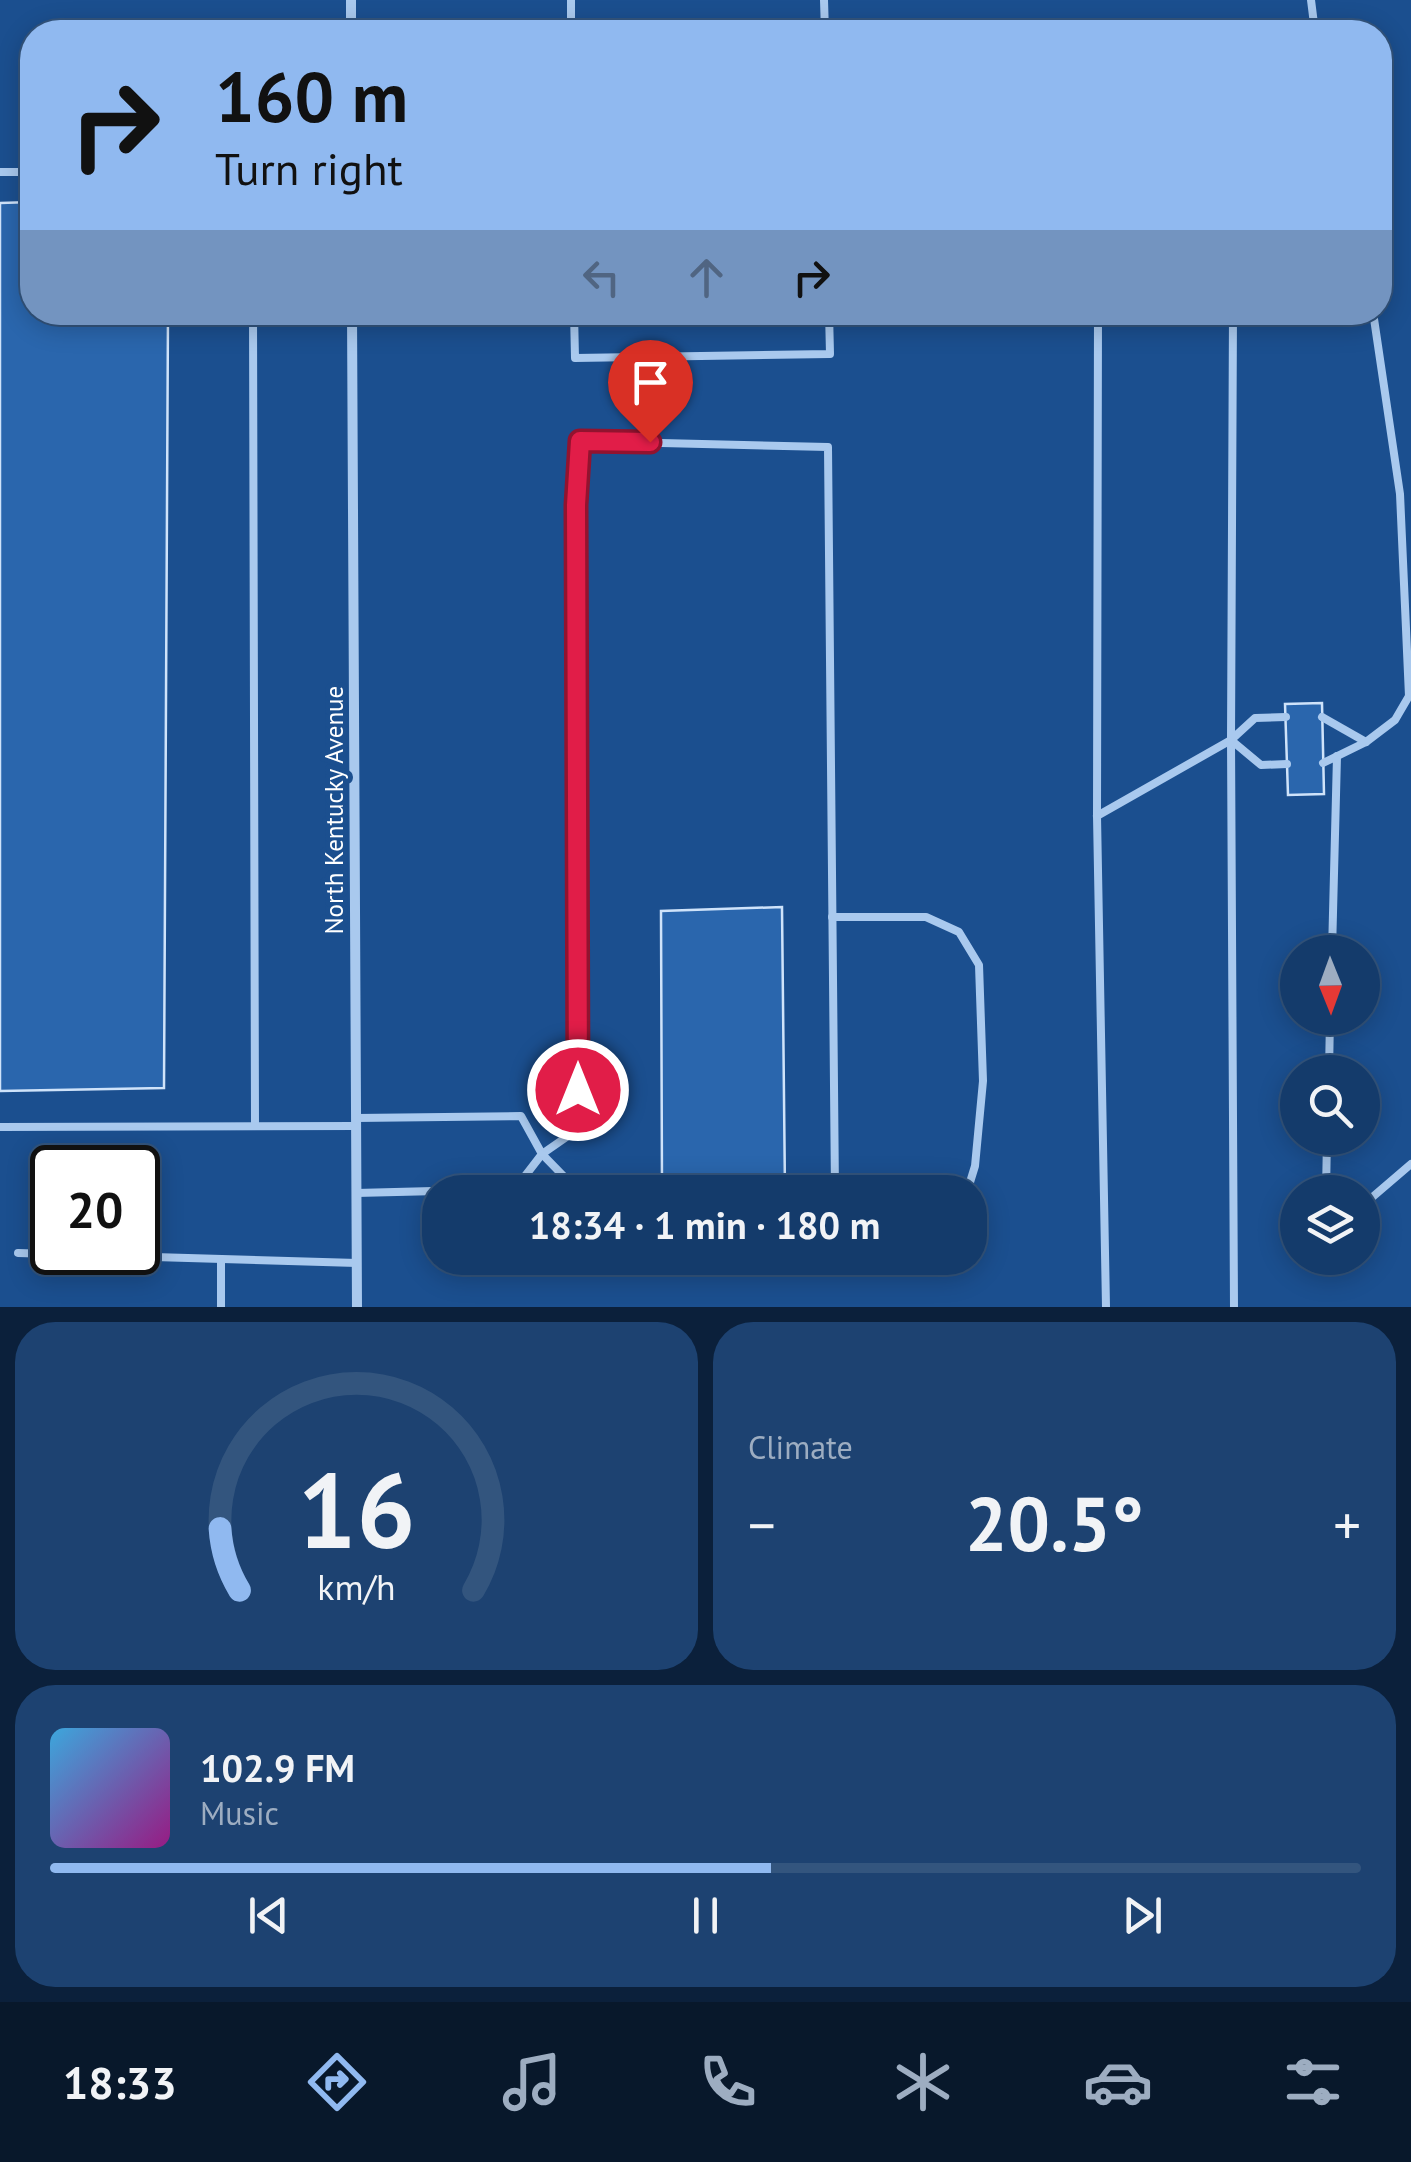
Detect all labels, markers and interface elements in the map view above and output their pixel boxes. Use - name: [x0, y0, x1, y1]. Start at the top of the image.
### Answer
- text: 160 m: [215, 51, 408, 141]
- icon: right: [50, 60, 180, 190]
- text: Turn right: [215, 139, 403, 197]
- icon: left: [574, 250, 629, 305]
- icon: ahead: [679, 250, 734, 305]
- icon: right: [784, 250, 839, 305]
- pin: [608, 340, 693, 443]
- icon: arrive: [623, 355, 678, 410]
- street label: North Kentucky Avenue: [318, 686, 350, 934]
- north arrow: [1280, 935, 1380, 1035]
- map controls: [1280, 935, 1380, 1275]
- position arrow: [526, 1038, 630, 1142]
- button: search: [1280, 1055, 1380, 1155]
- speed limit sign: 20: [30, 1145, 160, 1275]
- button: layers: [1280, 1175, 1380, 1275]
- text: 18:34 · 1 min · 180 m: [529, 1200, 880, 1249]
- text: Climate: [748, 1426, 853, 1468]
- text: 16: [298, 1442, 415, 1577]
- text: 20.5°: [965, 1475, 1144, 1572]
- text: −: [748, 1489, 776, 1560]
- text: +: [1333, 1489, 1361, 1560]
- text: km/h: [317, 1564, 396, 1610]
- text: 102.9 FM: [200, 1743, 355, 1792]
- text: Music: [200, 1792, 279, 1834]
- icon: previous: [241, 1888, 296, 1943]
- icon: pause: [678, 1888, 733, 1943]
- icon: next: [1115, 1888, 1170, 1943]
- icon: directions: [302, 2047, 372, 2117]
- icon: music: [497, 2047, 567, 2117]
- icon: phone: [693, 2047, 763, 2117]
- icon: climate: [888, 2047, 958, 2117]
- icon: car: [1083, 2047, 1153, 2117]
- icon: filters: [1278, 2047, 1348, 2117]
- text: 18:33: [63, 2053, 177, 2111]

